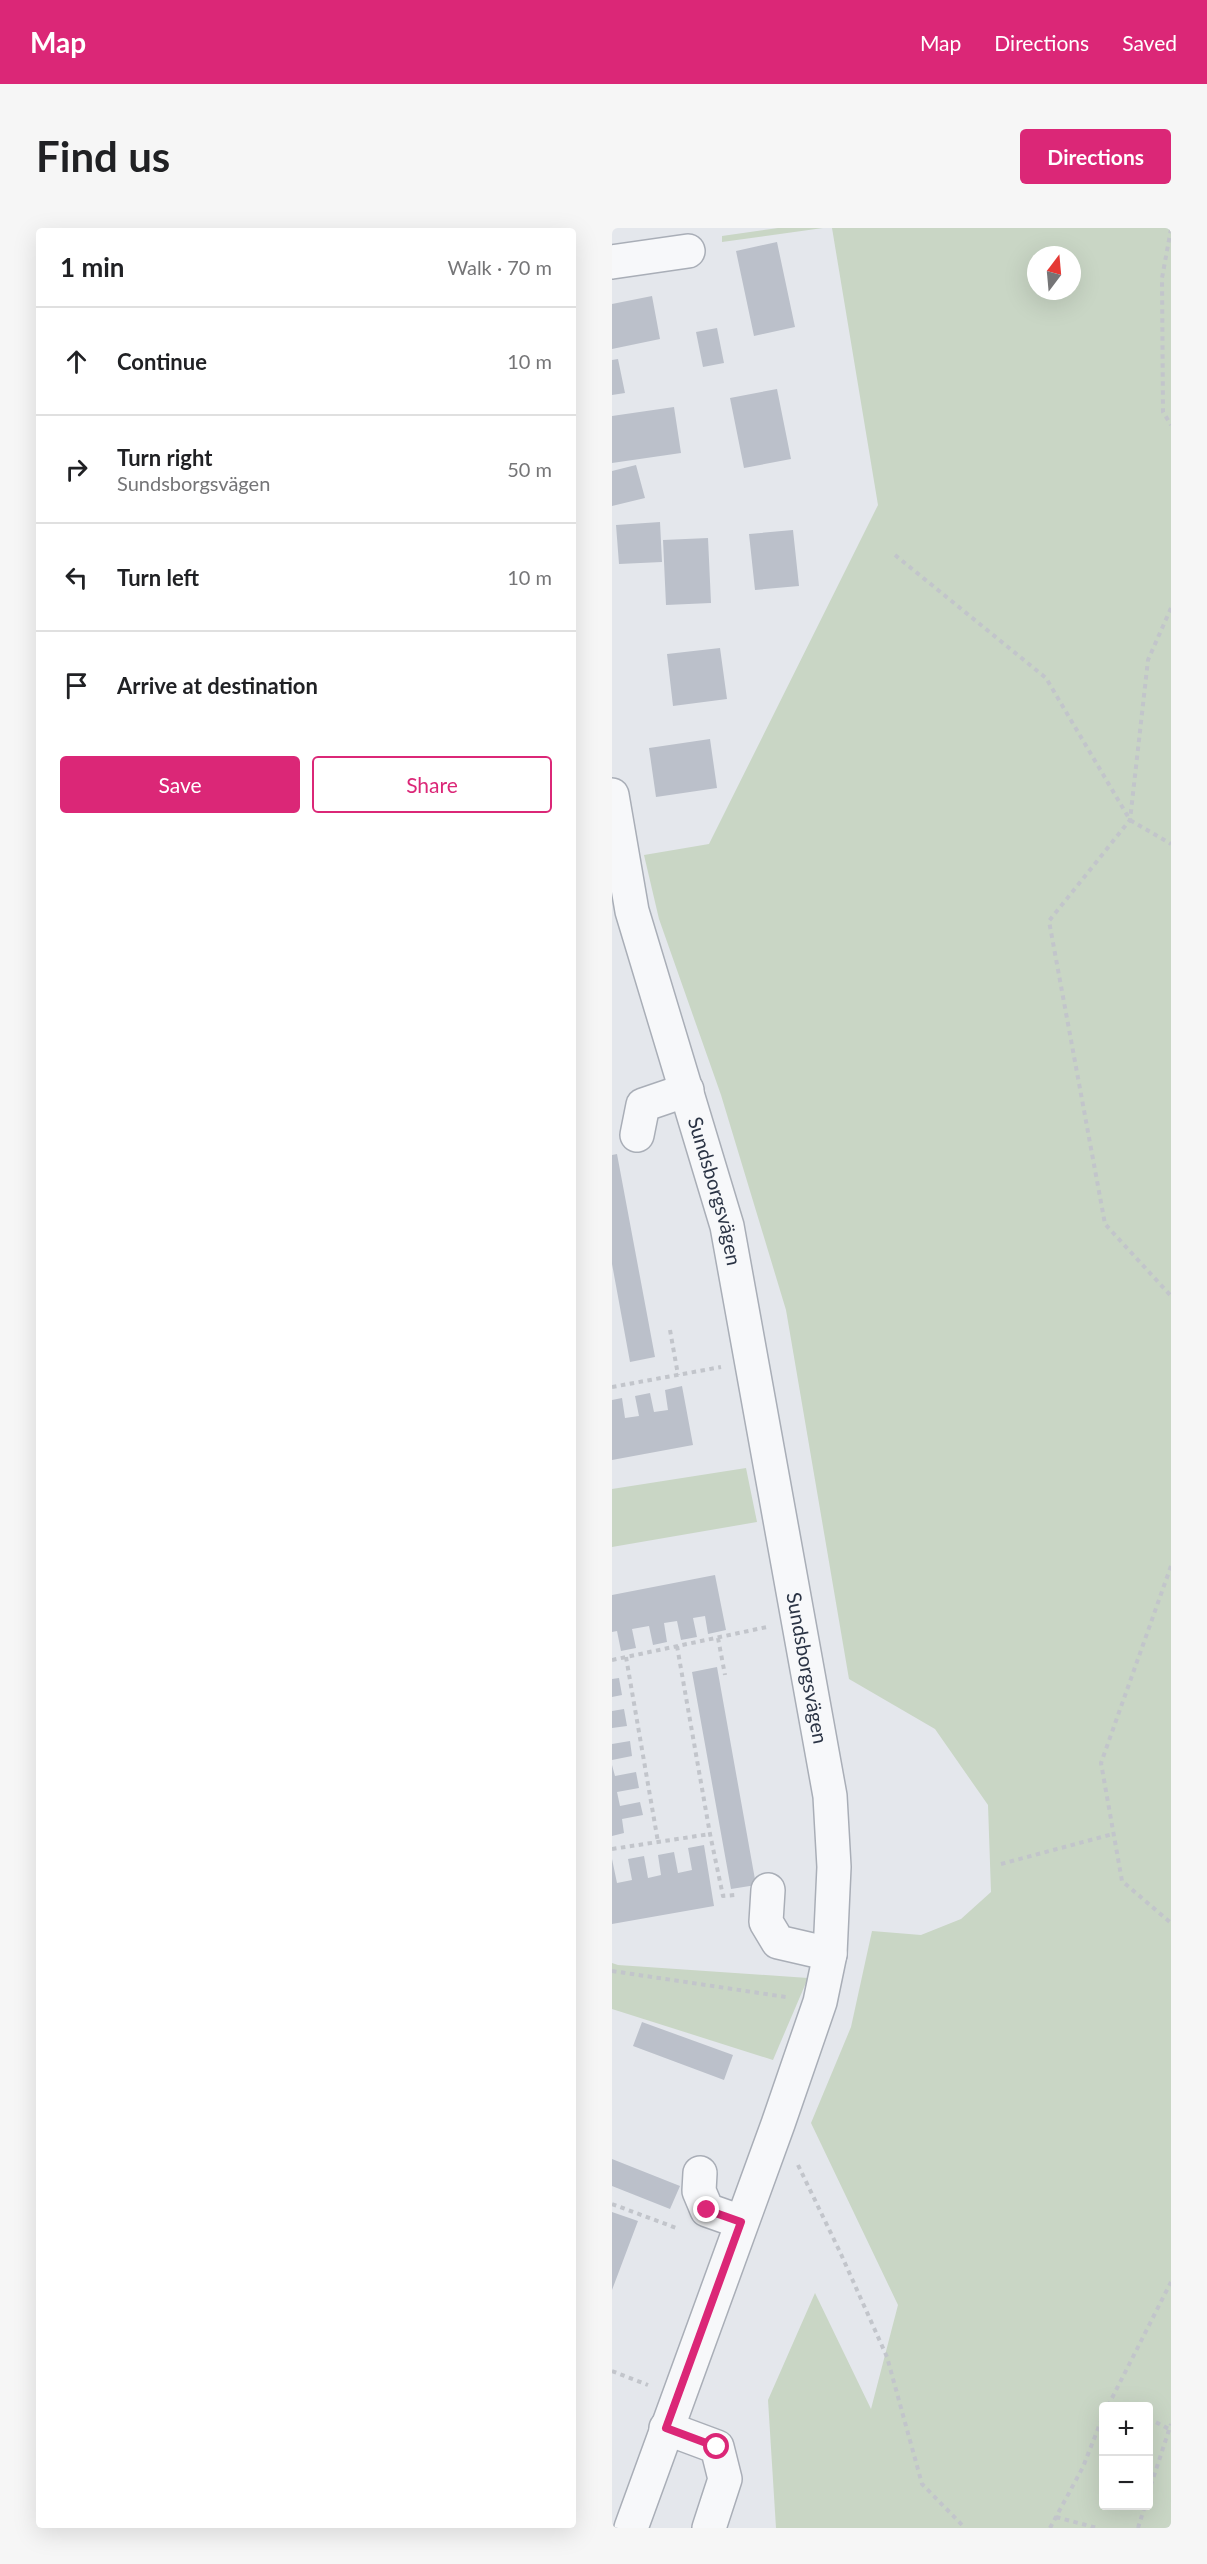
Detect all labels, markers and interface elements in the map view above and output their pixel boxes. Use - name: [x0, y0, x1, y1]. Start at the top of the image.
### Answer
- text: Map: [30, 25, 86, 59]
- text: Map: [920, 30, 961, 55]
- text: Directions: [994, 30, 1089, 55]
- text: Saved: [1122, 30, 1177, 55]
- button: Directions: [1020, 129, 1171, 184]
- text: Find us: [36, 131, 170, 181]
- north arrow: [1027, 246, 1081, 300]
- text: 1 min: [60, 251, 124, 283]
- text: Walk · 70 m: [447, 255, 552, 279]
- icon: ahead: [60, 345, 93, 378]
- text: Continue: [117, 348, 207, 375]
- text: 10 m: [507, 349, 552, 373]
- text: Turn right: [117, 444, 212, 471]
- icon: right: [60, 453, 93, 486]
- text: 50 m: [507, 457, 552, 481]
- text: Sundsborgsvägen: [117, 471, 270, 495]
- icon: left: [60, 561, 93, 594]
- text: Turn left: [117, 564, 199, 591]
- text: 10 m: [507, 565, 552, 589]
- icon: arrive: [60, 669, 93, 702]
- text: Arrive at destination: [117, 672, 318, 699]
- button: Save: [60, 756, 300, 813]
- button: Share: [312, 756, 552, 813]
- street label: Sundsborgsvägen: [684, 1114, 747, 1267]
- street label: Sundsborgsvägen: [782, 1590, 833, 1746]
- route end: [693, 2196, 719, 2222]
- map controls: [1099, 2402, 1153, 2510]
- button: +: [1099, 2402, 1153, 2456]
- route start: [703, 2433, 729, 2459]
- button: −: [1099, 2456, 1153, 2510]

